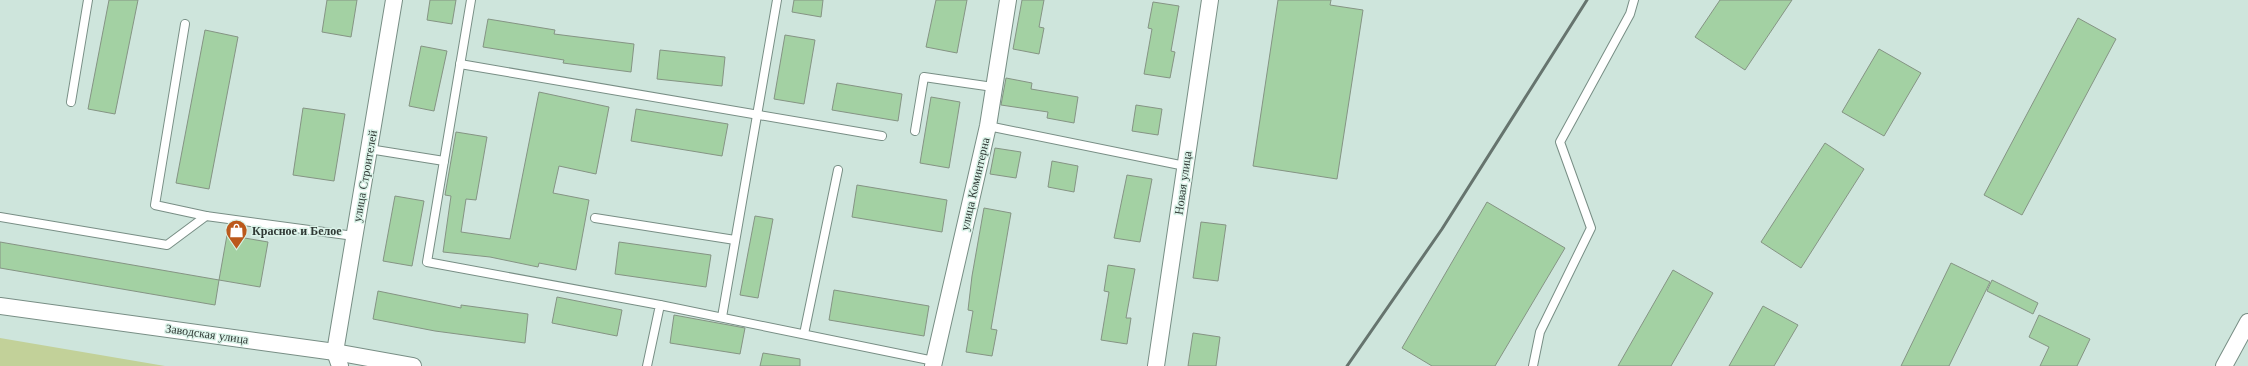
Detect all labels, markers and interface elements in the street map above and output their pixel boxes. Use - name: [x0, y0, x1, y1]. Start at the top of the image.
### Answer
- street label: улица Строителей: [349, 128, 380, 223]
- street label: улица Коминтерна: [957, 135, 993, 232]
- street label: Новая улица: [1171, 149, 1194, 216]
- shop icon: Красное и Белое: [223, 218, 249, 251]
- place label: Красное и Белое: [252, 223, 342, 238]
- street label: Заводская улица: [165, 320, 250, 347]

